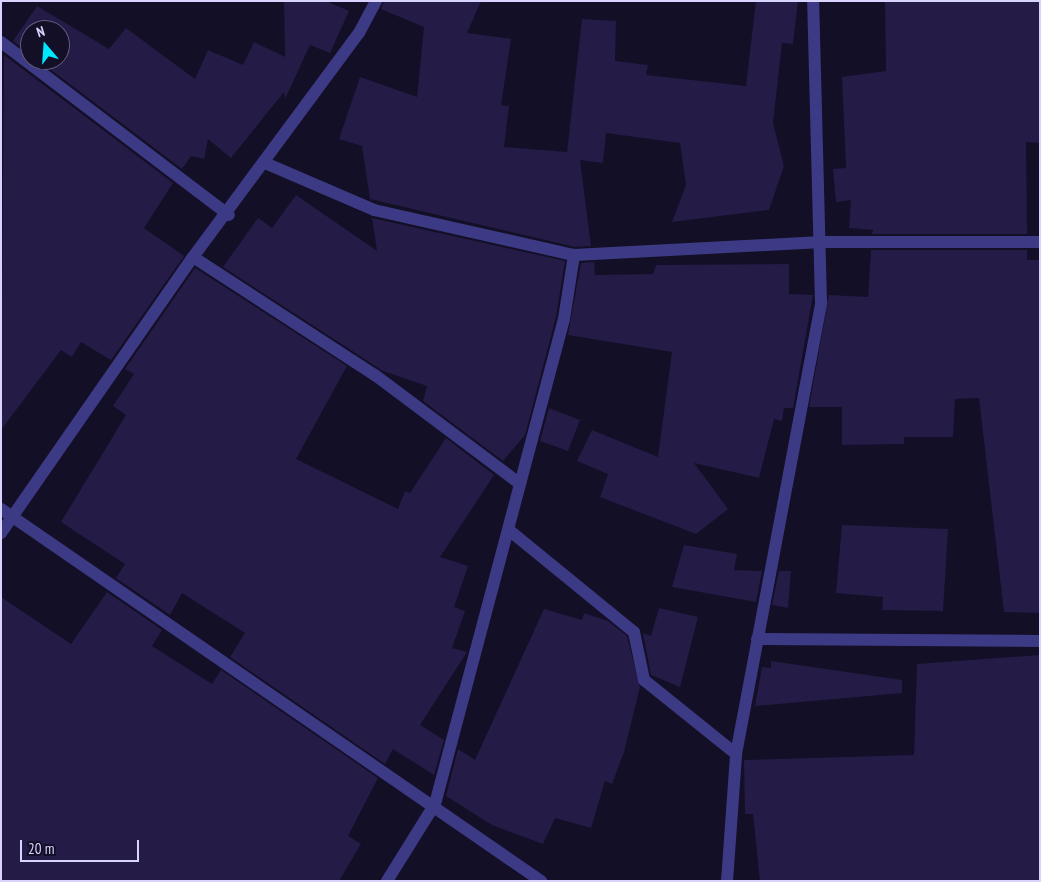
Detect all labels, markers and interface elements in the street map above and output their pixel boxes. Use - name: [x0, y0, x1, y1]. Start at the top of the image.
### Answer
- north arrow: [20, 20, 70, 70]
- text: N: [34, 22, 47, 41]
- scale bar: [22, 830, 141, 862]
- text: 20 m: [28, 839, 54, 858]

